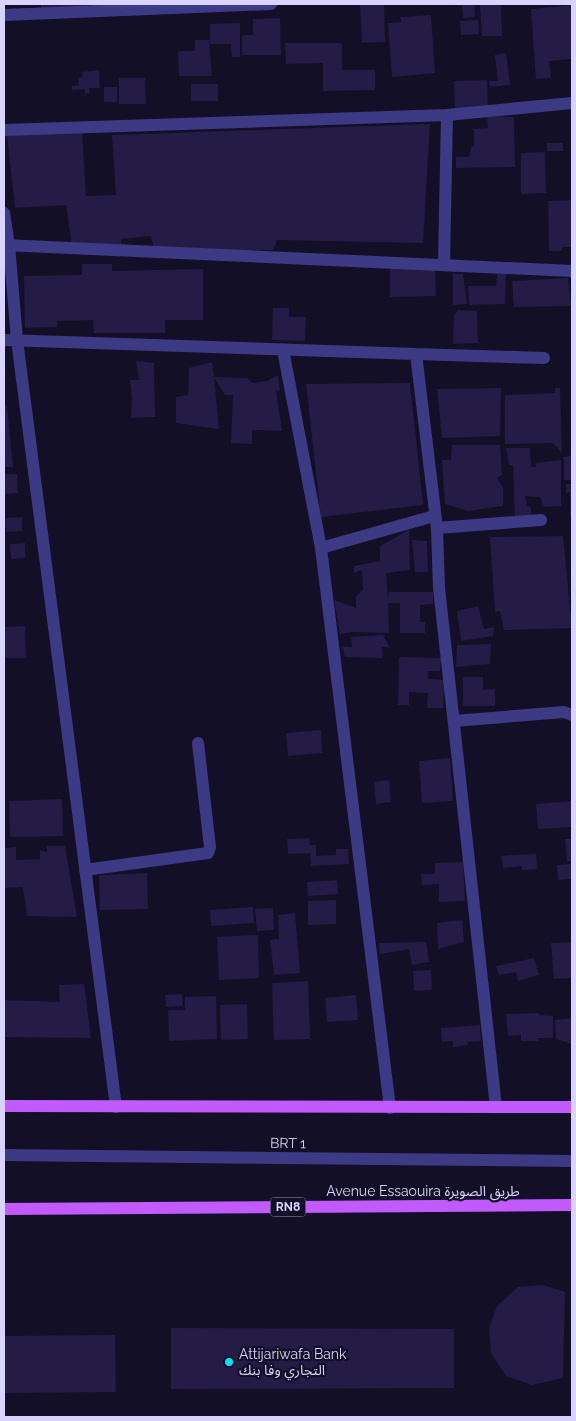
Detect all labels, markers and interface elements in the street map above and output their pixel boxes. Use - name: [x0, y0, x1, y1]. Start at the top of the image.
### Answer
- street label: BRT 1: [270, 1135, 306, 1151]
- street label: Avenue Essaouira طريق الصويرة: [326, 1183, 520, 1201]
- road number: RN8: [270, 1198, 306, 1216]
- place label: Attijariwafa Bank التجاري وفا بنك: [239, 1346, 347, 1381]
- marker: Attijariwafa Bank التجاري وفا بنك: [223, 1356, 235, 1368]

